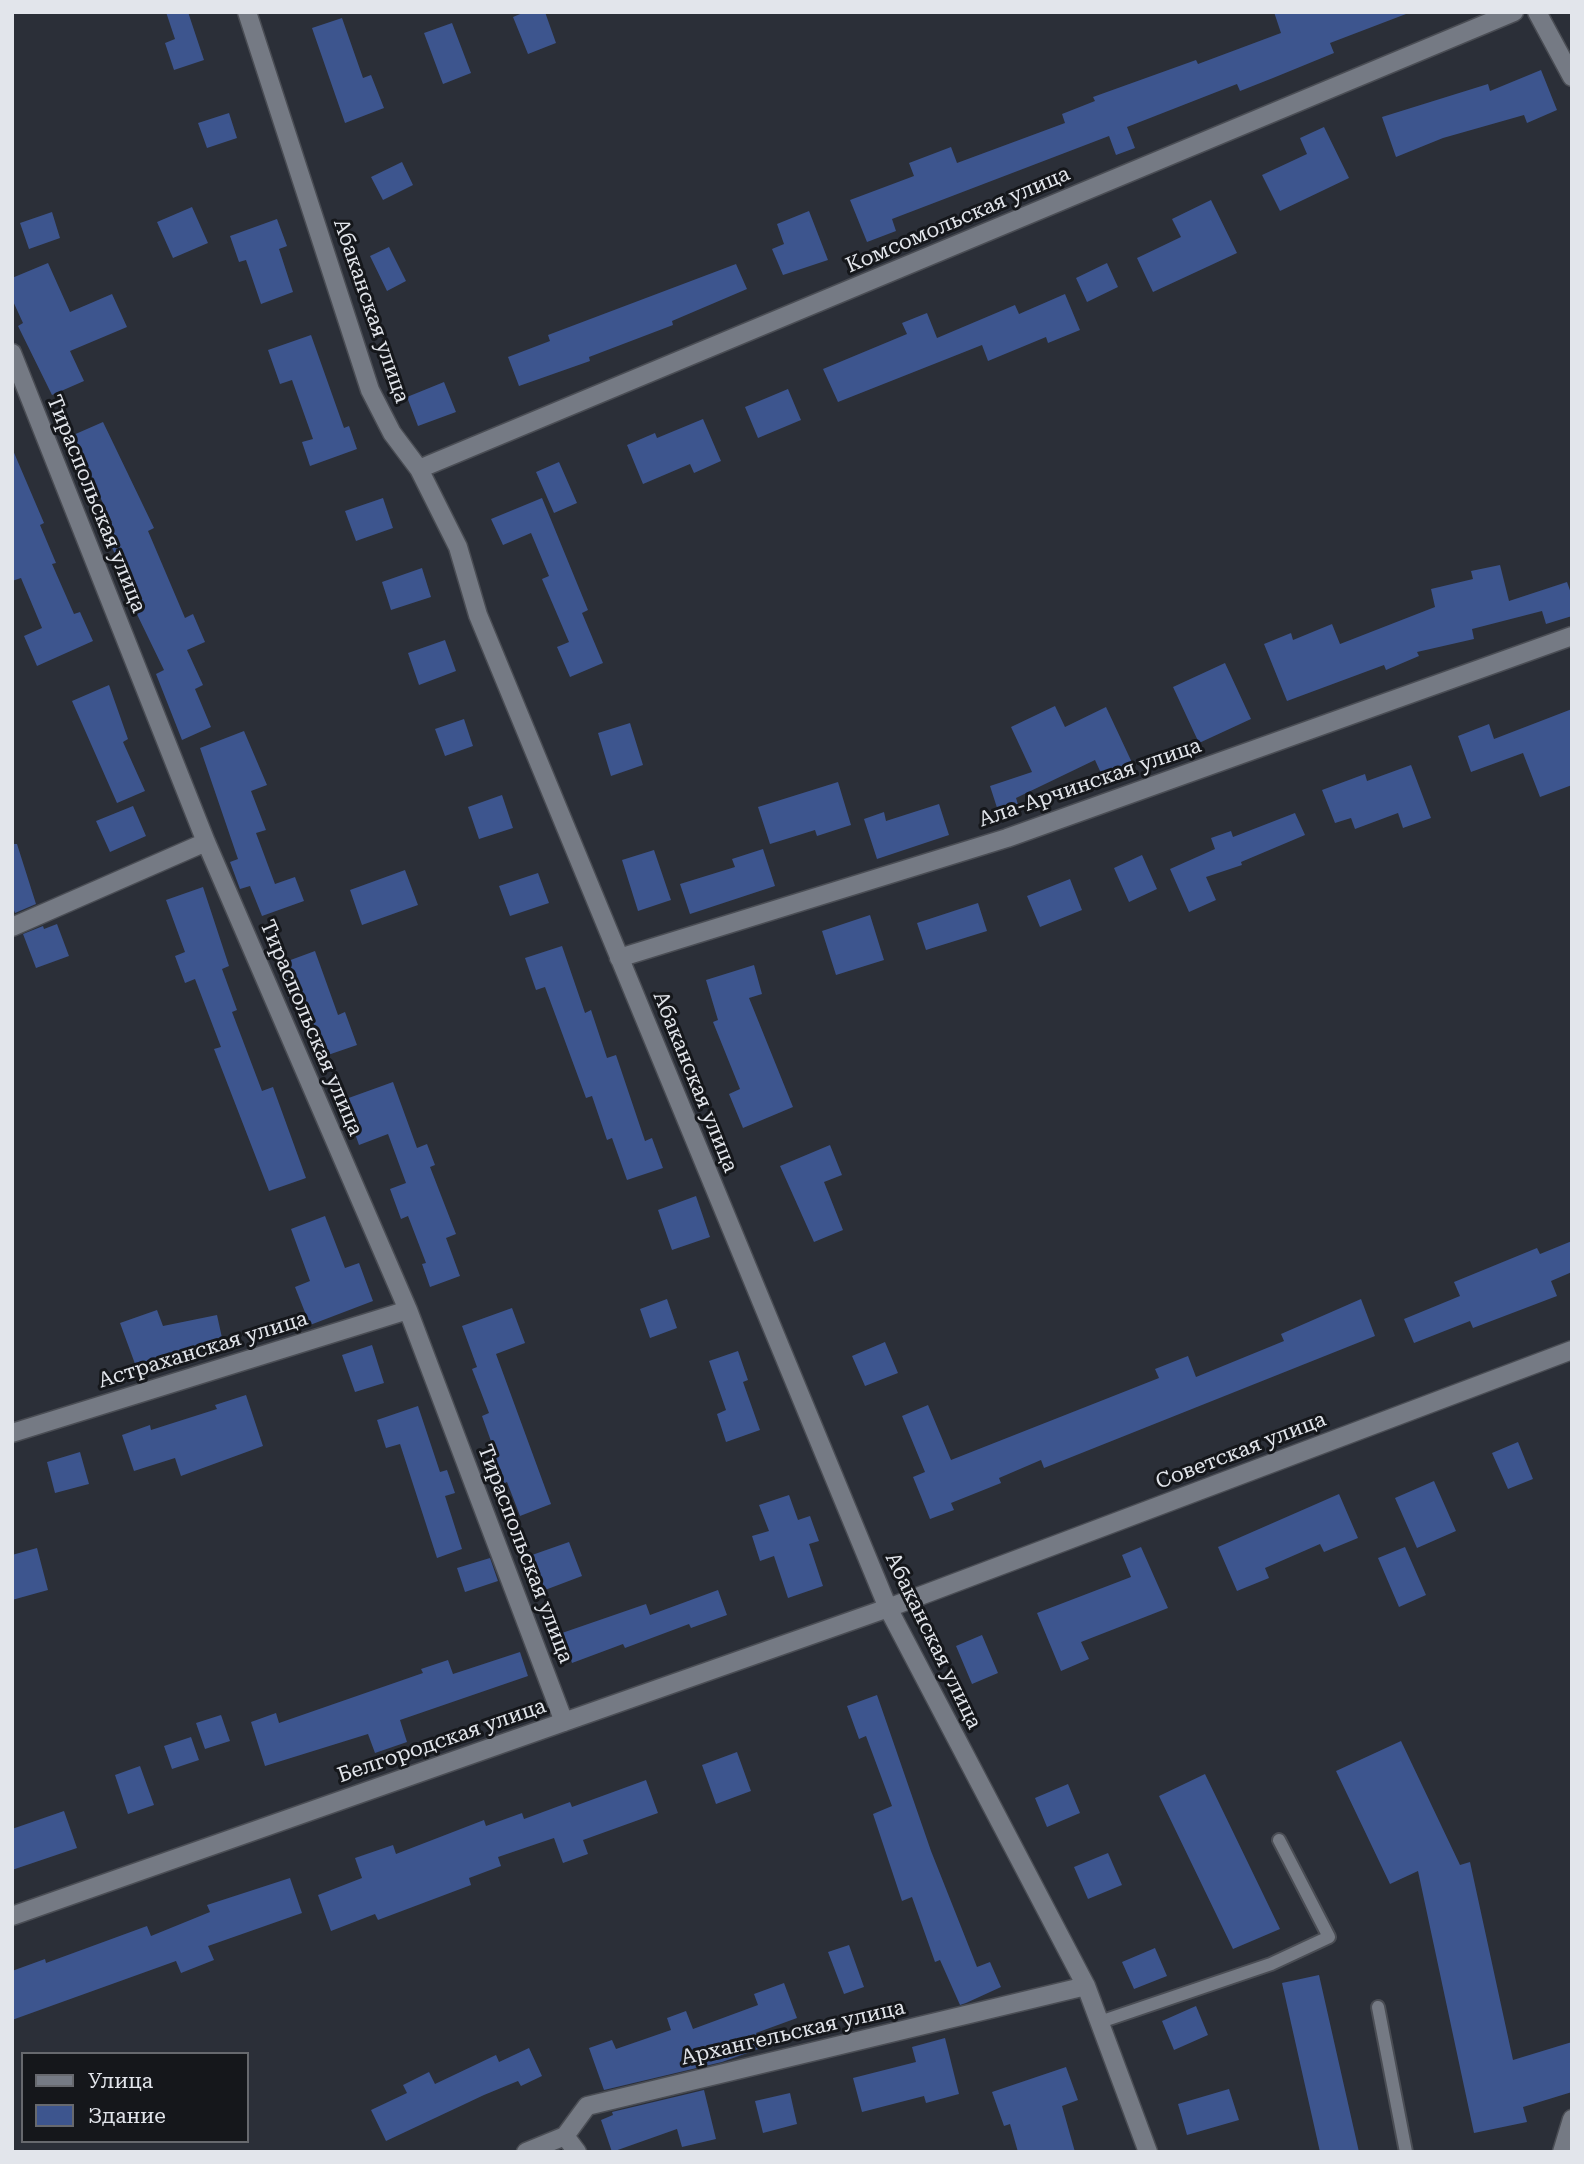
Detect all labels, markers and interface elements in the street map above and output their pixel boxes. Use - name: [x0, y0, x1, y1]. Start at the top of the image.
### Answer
- street label: Комсомольская улица: [842, 161, 1074, 279]
- street label: Абаканская улица: [328, 216, 414, 406]
- street label: Тираспольская улица: [41, 392, 151, 616]
- street label: Ала-Арчинская улица: [975, 733, 1205, 833]
- street label: Тираспольская улица: [254, 916, 368, 1140]
- street label: Абаканская улица: [647, 988, 743, 1176]
- street label: Астраханская улица: [95, 1306, 311, 1394]
- street label: Советская улица: [1152, 1407, 1330, 1495]
- street label: Тираспольская улица: [472, 1441, 578, 1667]
- street label: Абаканская улица: [879, 1549, 987, 1733]
- street label: Белгородская улица: [335, 1693, 549, 1789]
- street label: Архангельская улица: [679, 1995, 907, 2071]
- legend: [21, 2052, 248, 2143]
- text: Улица: [88, 2069, 153, 2093]
- text: Здание: [88, 2104, 166, 2128]

